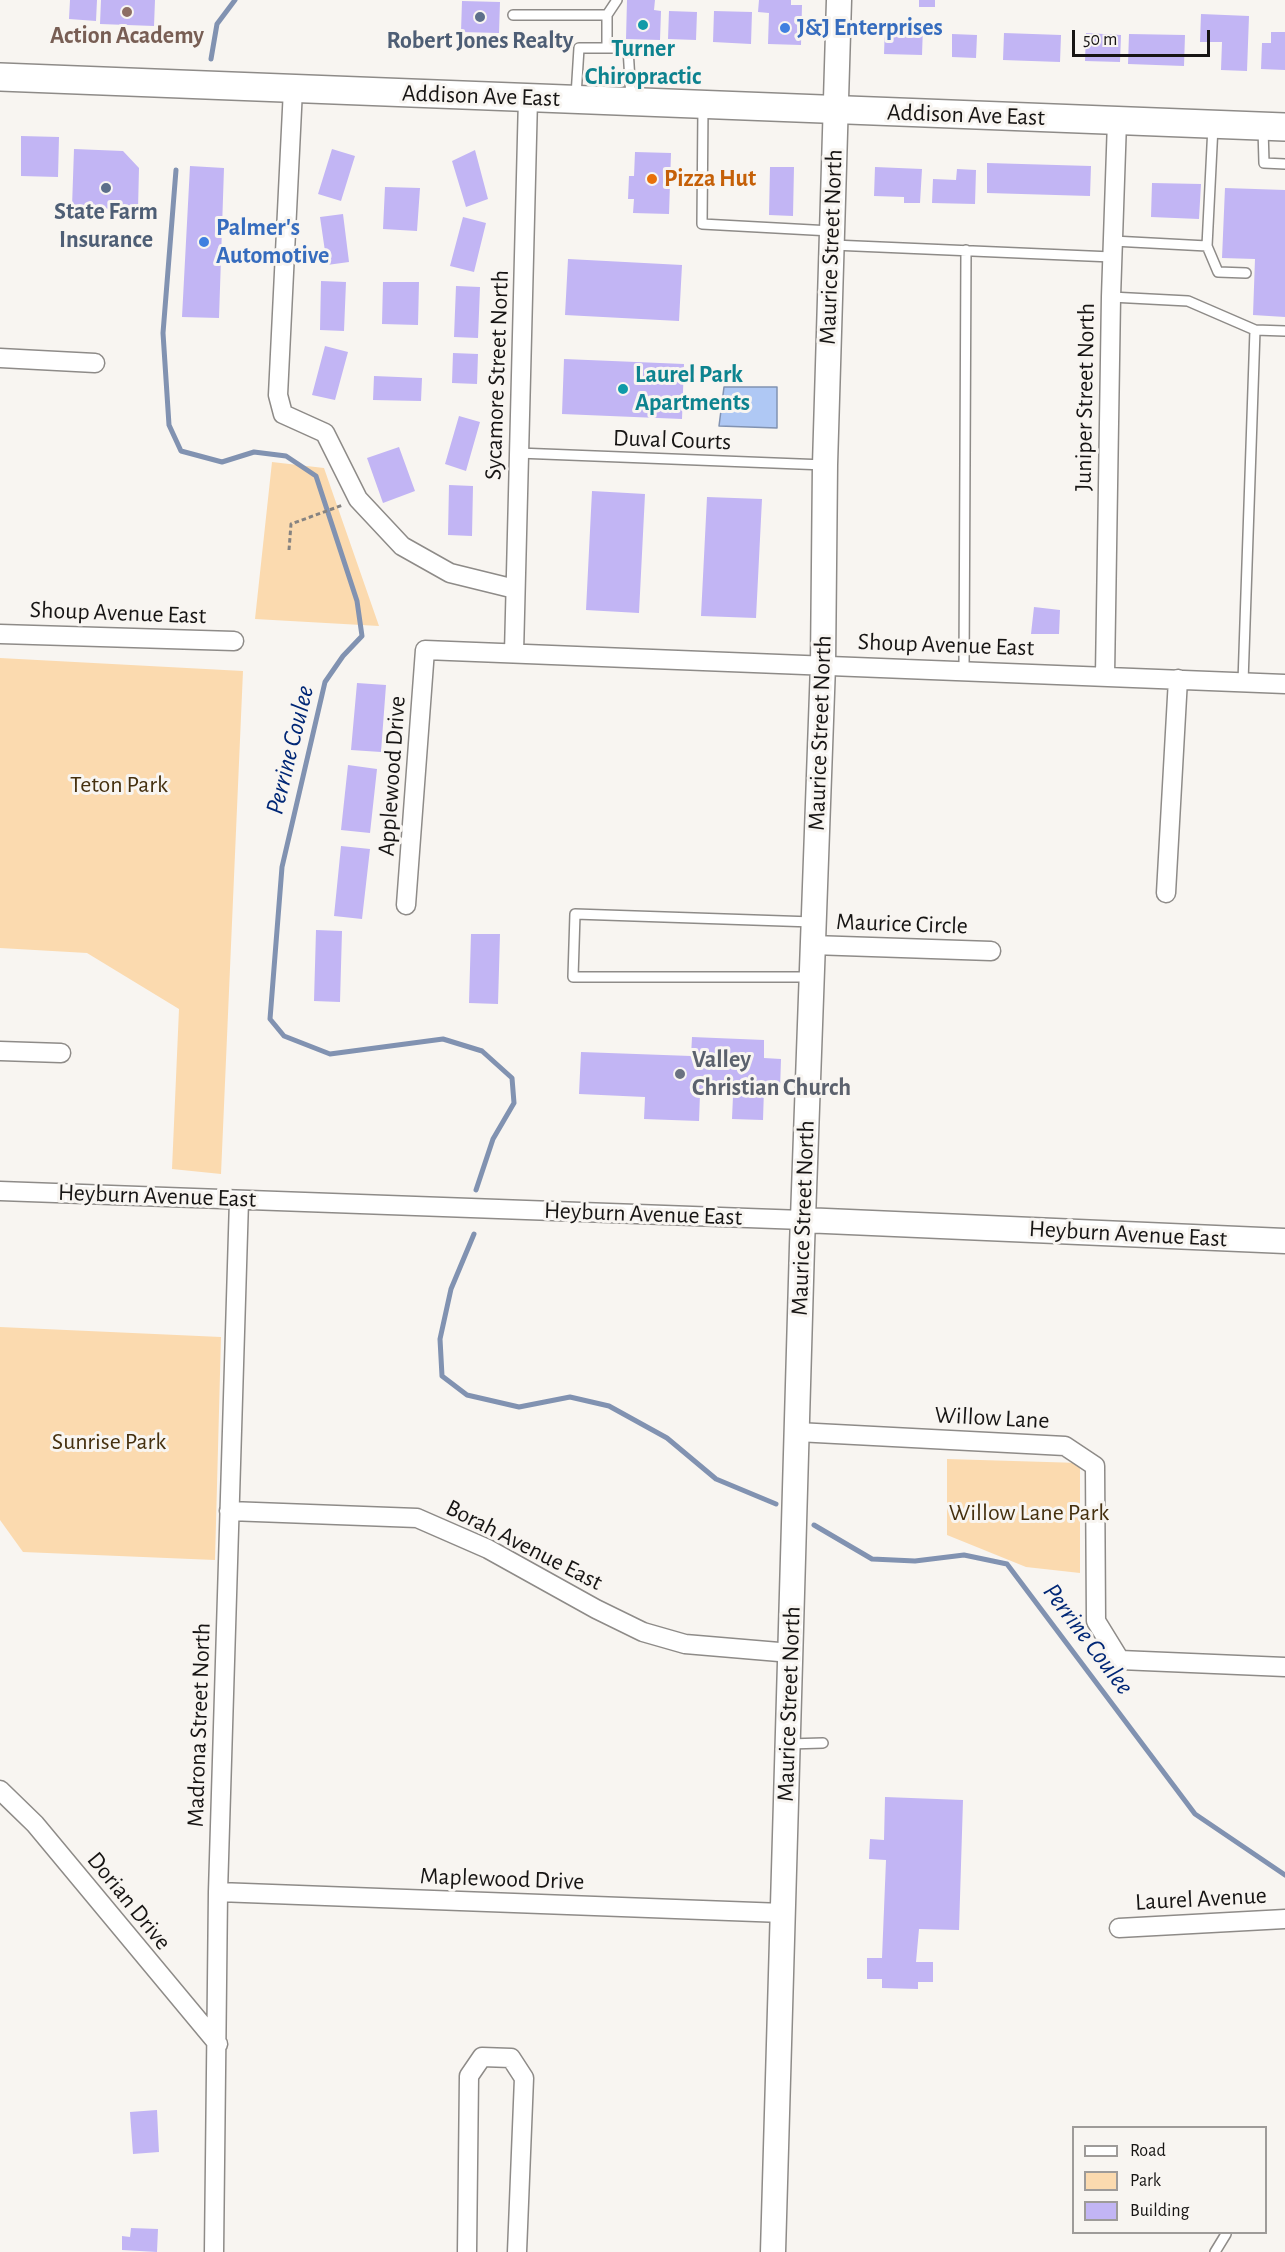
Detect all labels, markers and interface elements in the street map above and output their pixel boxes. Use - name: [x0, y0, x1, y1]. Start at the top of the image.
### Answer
- marker: Action Academy: [120, 5, 134, 19]
- marker: Robert Jones Realty: [473, 10, 487, 24]
- place label: J&J Enterprises: [797, 14, 943, 42]
- marker: Turner Chiropractic: [636, 18, 650, 32]
- scale bar: [1075, 18, 1213, 56]
- marker: J&J Enterprises: [778, 21, 792, 35]
- place label: Action Academy: [50, 22, 204, 50]
- place label: Robert Jones Realty: [387, 27, 573, 55]
- text: 50 m: [1083, 31, 1117, 49]
- place label: Turner Chiropractic: [585, 35, 701, 91]
- street label: Addison Ave East: [402, 79, 560, 113]
- street label: Addison Ave East: [887, 98, 1045, 132]
- street label: Maurice Street North: [813, 149, 849, 345]
- place label: Pizza Hut: [664, 165, 756, 193]
- marker: Pizza Hut: [645, 172, 659, 186]
- marker: State Farm Insurance: [99, 181, 113, 195]
- place label: State Farm Insurance: [54, 198, 158, 254]
- place label: Palmer's Automotive: [216, 214, 329, 270]
- marker: Palmer's Automotive: [197, 235, 211, 249]
- street label: Sycamore Street North: [479, 270, 515, 480]
- street label: Juniper Street North: [1069, 303, 1101, 491]
- place label: Laurel Park Apartments: [635, 361, 750, 417]
- marker: Laurel Park Apartments: [616, 382, 630, 396]
- street label: Duval Courts: [612, 424, 732, 456]
- street label: Shoup Avenue East: [29, 596, 207, 630]
- street label: Shoup Avenue East: [857, 628, 1035, 662]
- street label: Maurice Street North: [802, 635, 838, 831]
- water label: Perrine Coulee: [259, 682, 321, 818]
- street label: Applewood Drive: [372, 695, 412, 857]
- park label: Teton Park: [70, 771, 168, 799]
- street label: Maurice Circle: [836, 907, 968, 941]
- place label: Valley Christian Church: [692, 1046, 851, 1102]
- marker: Valley Christian Church: [673, 1067, 687, 1081]
- street label: Maurice Street North: [785, 1120, 821, 1316]
- street label: Heyburn Avenue East: [57, 1178, 257, 1214]
- street label: Heyburn Avenue East: [543, 1196, 743, 1232]
- street label: Heyburn Avenue East: [1028, 1214, 1228, 1254]
- street label: Willow Lane: [934, 1401, 1050, 1435]
- park label: Sunrise Park: [52, 1428, 166, 1456]
- street label: Borah Avenue East: [441, 1493, 607, 1597]
- park label: Willow Lane Park: [949, 1499, 1109, 1527]
- water label: Perrine Coulee: [1036, 1577, 1140, 1701]
- street label: Maurice Street North: [771, 1606, 807, 1802]
- street label: Madrona Street North: [181, 1622, 217, 1828]
- street label: Dorian Drive: [81, 1846, 177, 1956]
- street label: Maplewood Drive: [419, 1862, 585, 1896]
- street label: Laurel Avenue: [1134, 1881, 1268, 1917]
- legend: [1072, 2126, 1267, 2234]
- text: Road: [1130, 2142, 1166, 2160]
- text: Park: [1130, 2172, 1161, 2190]
- text: Building: [1130, 2202, 1189, 2220]

